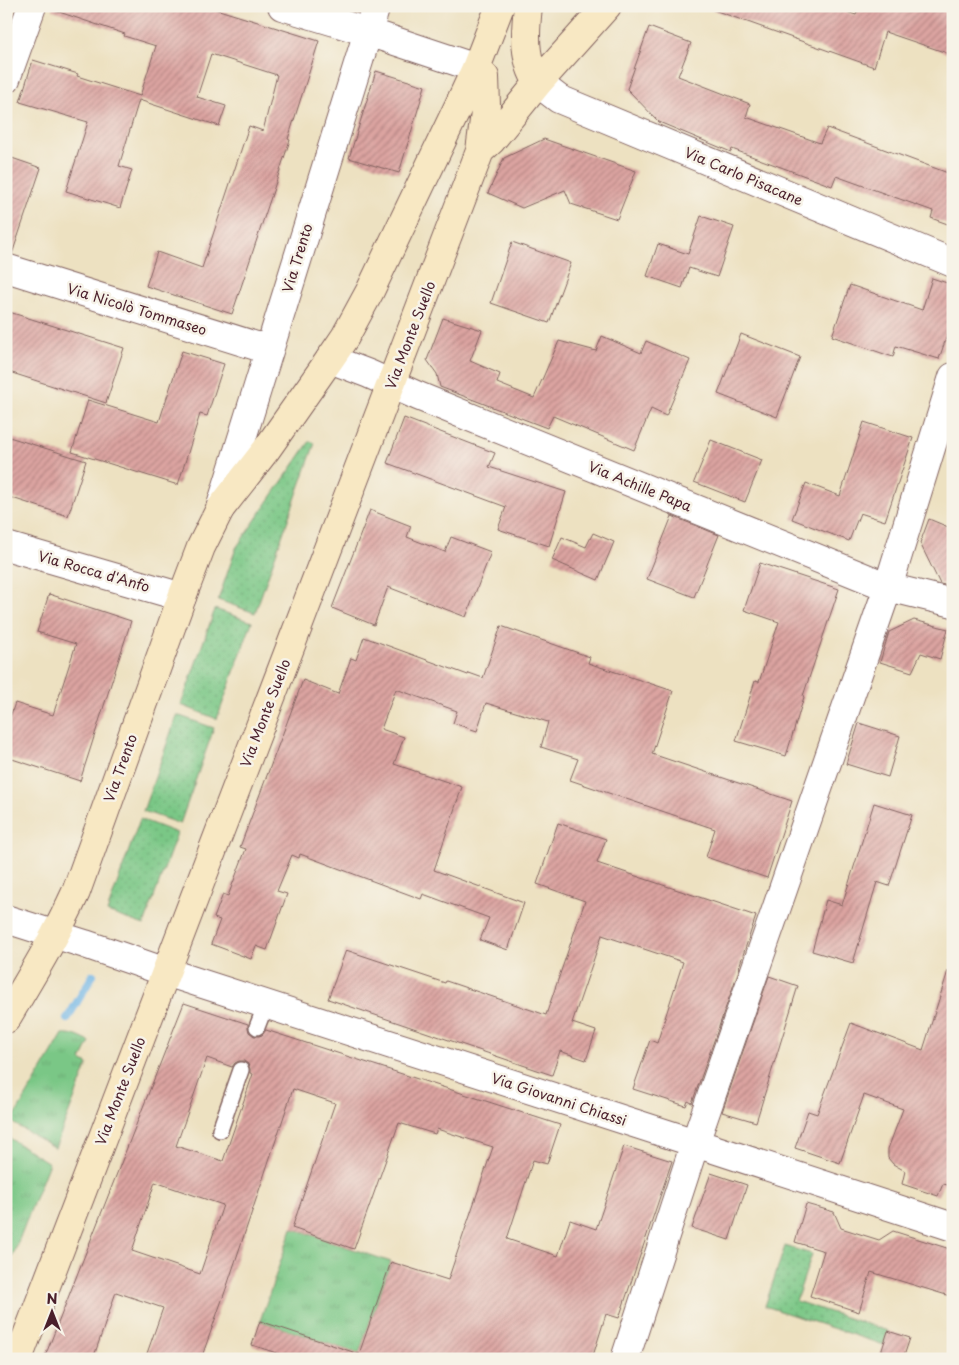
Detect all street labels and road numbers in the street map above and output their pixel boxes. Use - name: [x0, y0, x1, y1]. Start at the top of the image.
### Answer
- street label: Via Carlo Pisacane: [681, 142, 807, 211]
- street label: Via Trento: [277, 221, 318, 295]
- street label: Via Monte Suello: [380, 277, 440, 392]
- street label: Via Nicolò Tommaseo: [65, 278, 210, 340]
- street label: Via Achille Papa: [585, 456, 695, 516]
- street label: Via Rocca d'Anfo: [36, 545, 152, 597]
- street label: Via Monte Suello: [235, 655, 295, 770]
- street label: Via Trento: [98, 731, 142, 805]
- street label: Via Monte Suello: [90, 1033, 150, 1148]
- street label: Via Giovanni Chiassi: [489, 1067, 629, 1131]

